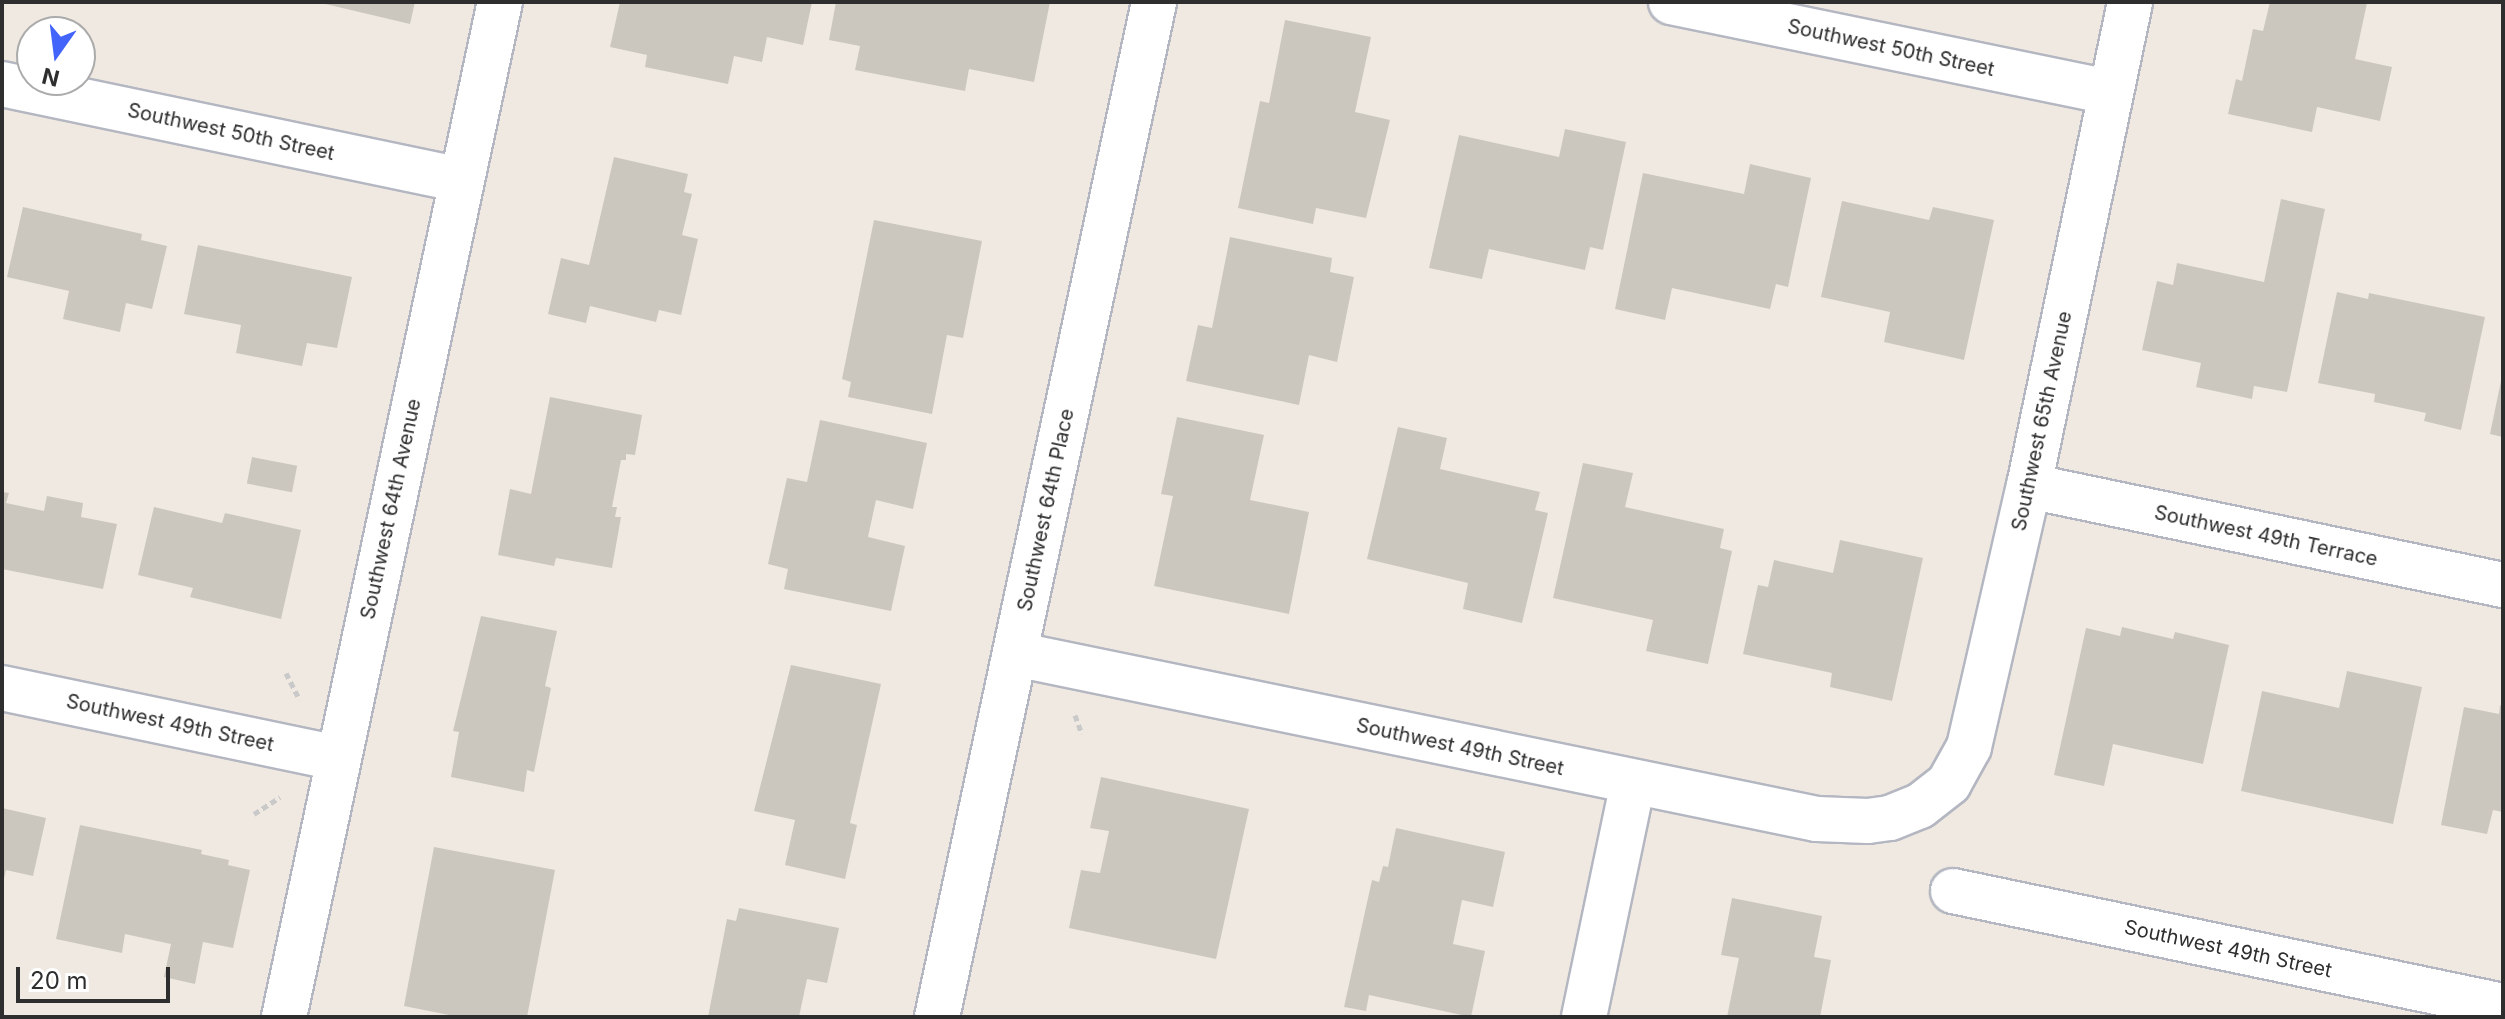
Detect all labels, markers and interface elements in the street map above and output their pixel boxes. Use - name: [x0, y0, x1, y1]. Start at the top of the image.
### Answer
- street label: Southwest 50th Street: [1785, 14, 1997, 82]
- north arrow: [16, 16, 96, 96]
- text: N: [39, 63, 62, 92]
- street label: Southwest 50th Street: [125, 98, 337, 166]
- street label: Southwest 65th Avenue: [2007, 309, 2077, 533]
- street label: Southwest 64th Avenue: [356, 396, 426, 622]
- street label: Southwest 64th Place: [1013, 406, 1079, 614]
- street label: Southwest 49th Terrace: [2152, 501, 2380, 571]
- street label: Southwest 49th Street: [64, 689, 276, 757]
- street label: Southwest 49th Street: [1354, 713, 1566, 781]
- street label: Southwest 49th Street: [2122, 915, 2334, 983]
- scale bar: [20, 951, 174, 1001]
- text: 20 m: [30, 966, 88, 995]

